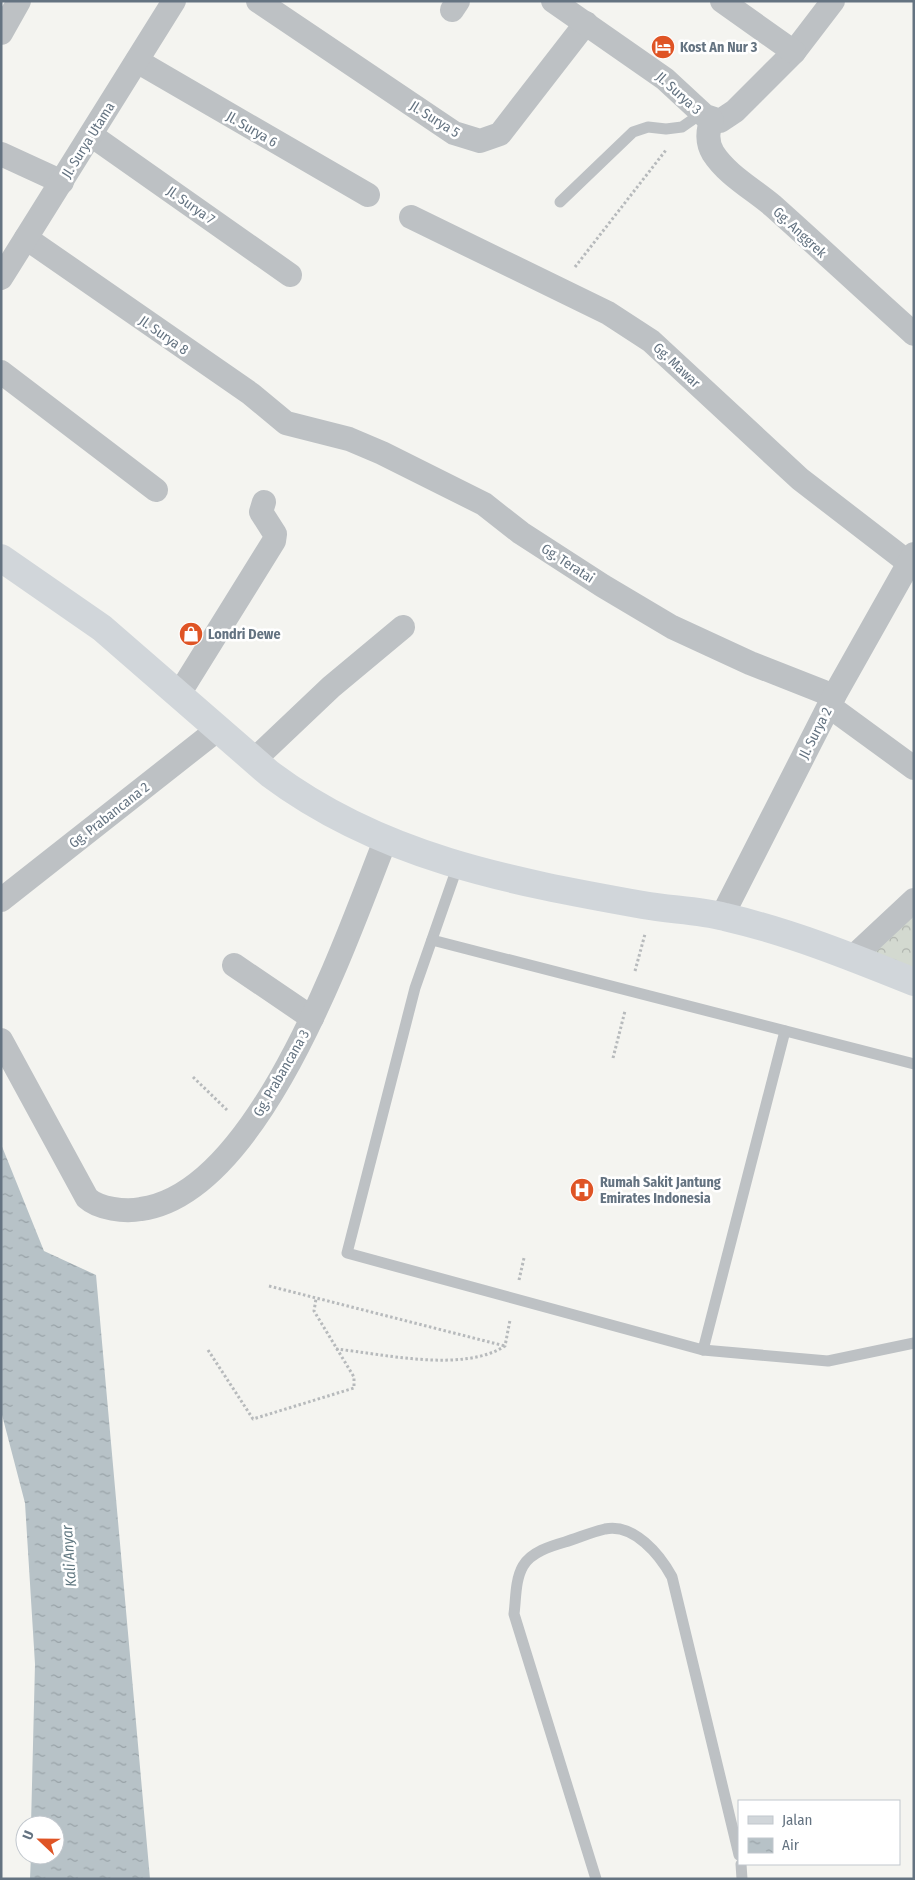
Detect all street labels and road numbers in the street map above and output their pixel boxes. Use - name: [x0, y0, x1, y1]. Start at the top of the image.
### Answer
- street label: Jl. Surya 3: [652, 68, 705, 118]
- street label: Jl. Surya 5: [407, 97, 463, 141]
- street label: Jl. Surya Utama: [58, 99, 119, 181]
- street label: Jl. Surya 6: [223, 108, 280, 151]
- street label: Jl. Surya 7: [163, 183, 218, 228]
- street label: Gg. Anggrek: [769, 203, 830, 262]
- street label: Jl. Surya 8: [136, 312, 192, 358]
- street label: Gg. Mawar: [650, 339, 704, 392]
- street label: Gg. Teratai: [538, 540, 597, 587]
- street label: Jl. Surya 2: [795, 705, 836, 762]
- street label: Gg. Prabancana 2: [66, 779, 153, 852]
- street label: Gg. Prabancana 3: [250, 1027, 313, 1120]

